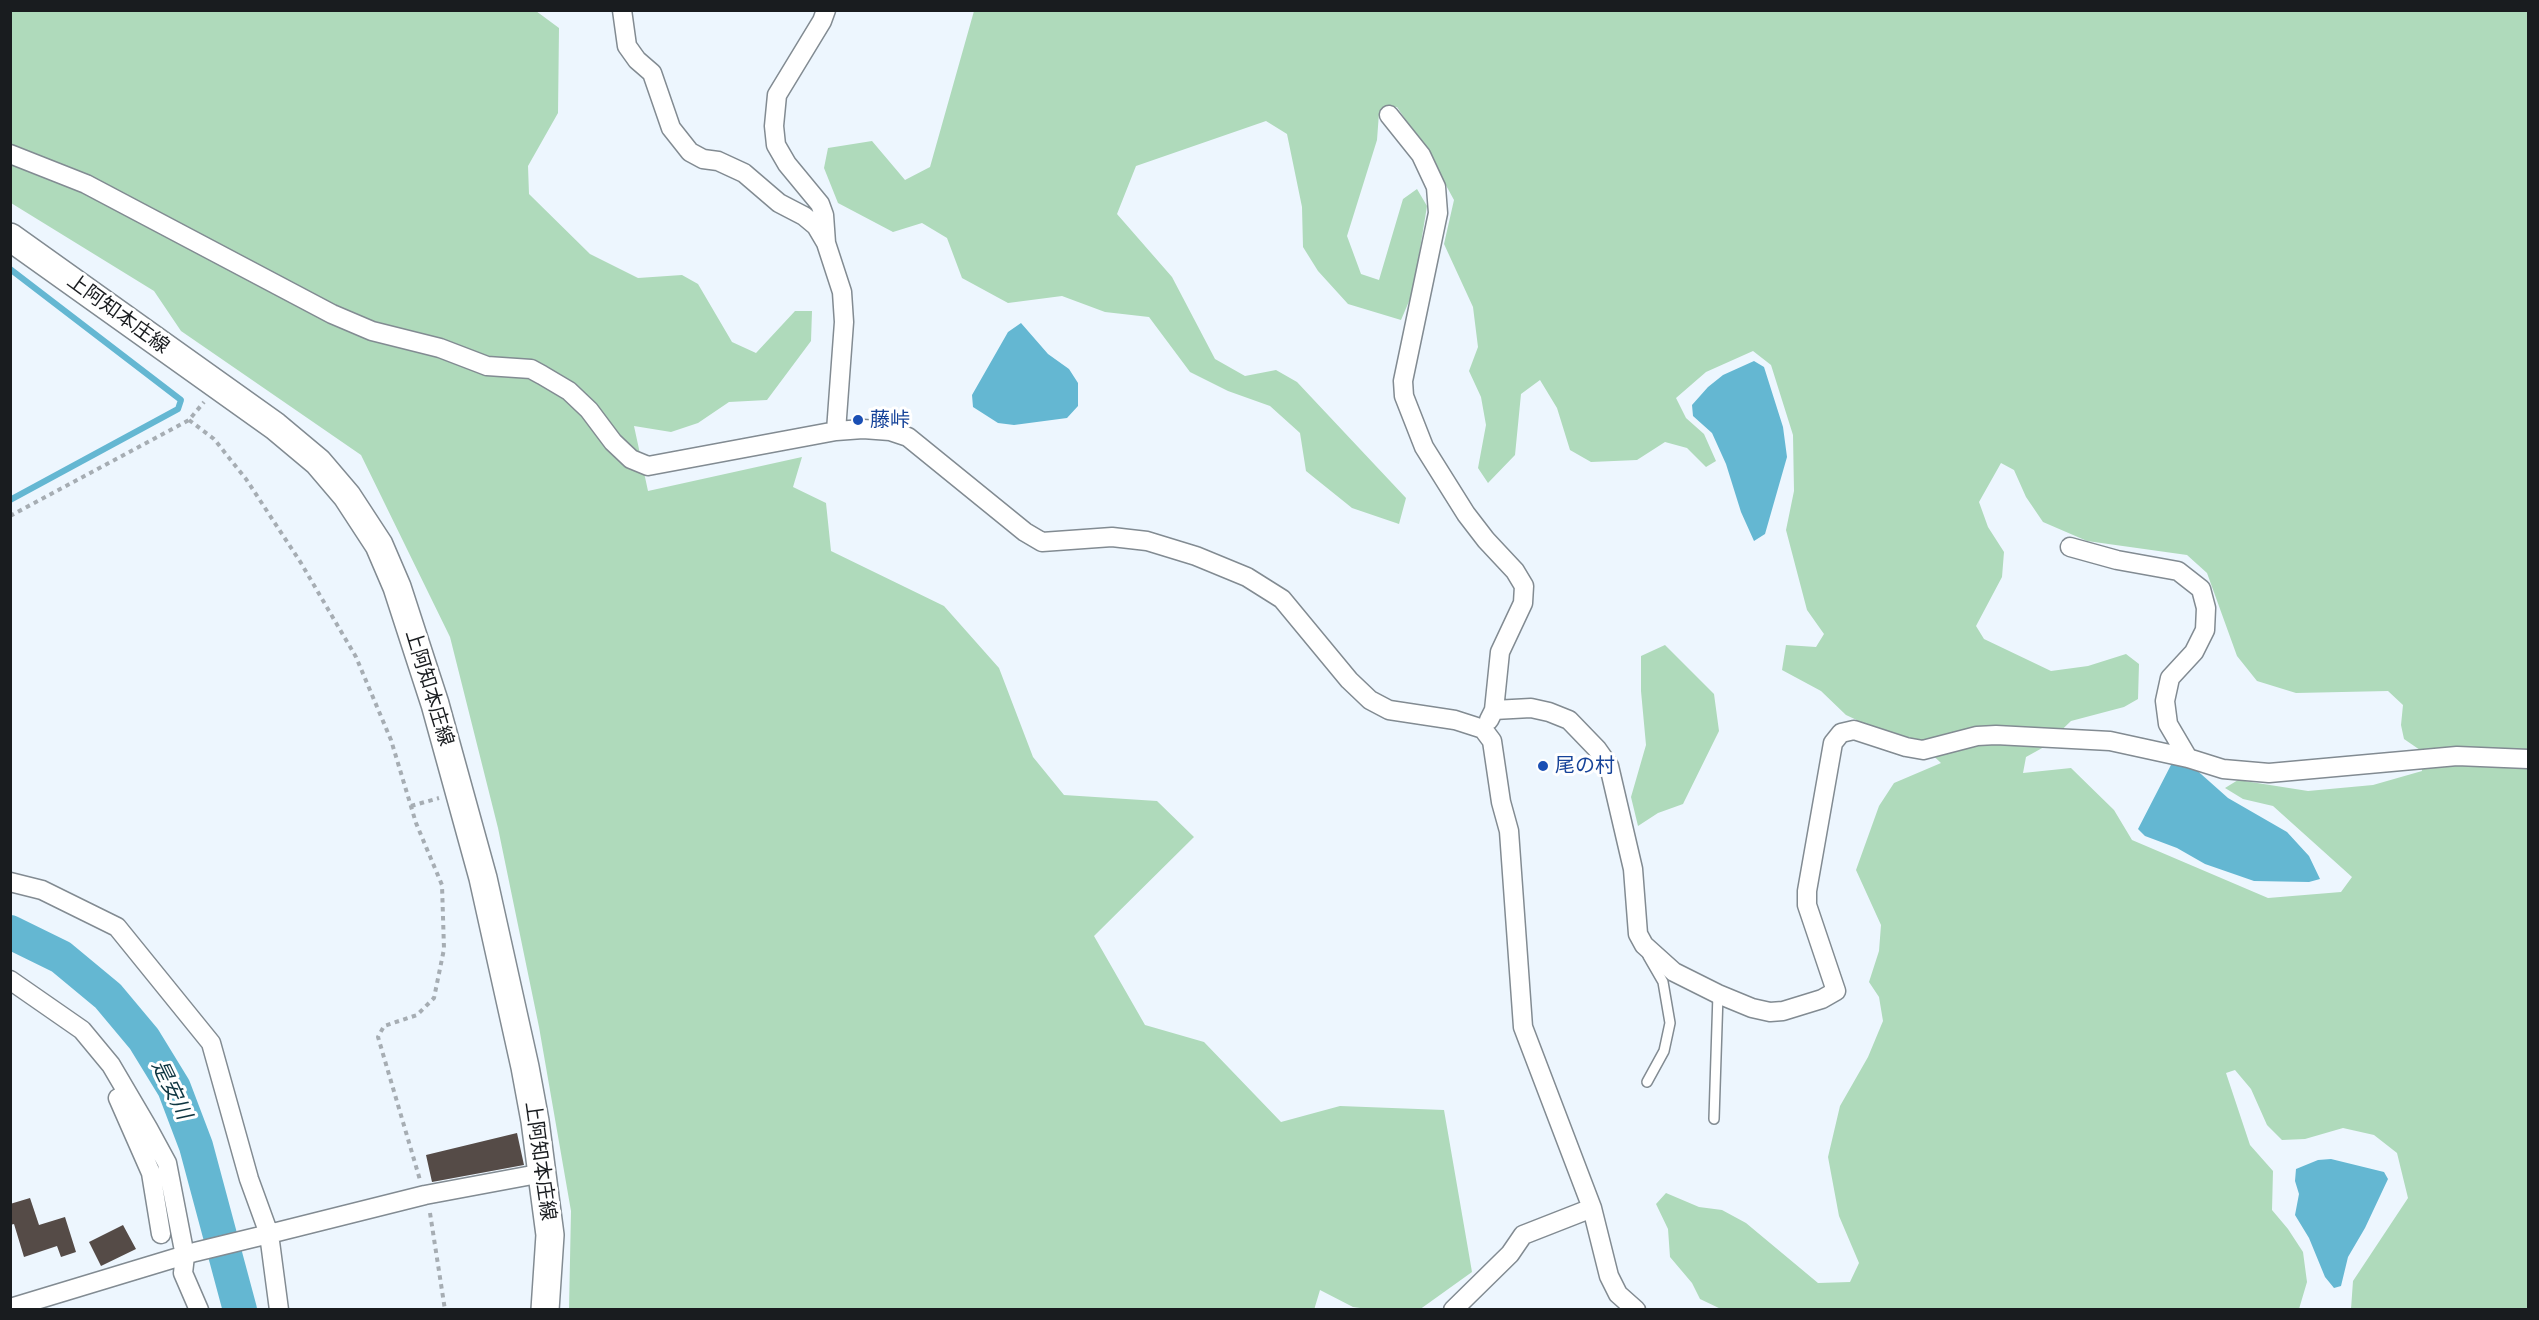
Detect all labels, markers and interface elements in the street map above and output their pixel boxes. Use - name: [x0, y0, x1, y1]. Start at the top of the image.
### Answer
- street label: 上阿知本庄線: [62, 269, 174, 359]
- place label: 藤峠: [870, 408, 910, 432]
- marker: 藤峠: [851, 413, 865, 427]
- street label: 上阿知本庄線: [400, 627, 458, 749]
- place label: 尾の村: [1555, 754, 1615, 778]
- marker: 尾の村: [1536, 759, 1550, 773]
- water label: 是安川: [146, 1056, 196, 1124]
- street label: 上阿知本庄線: [520, 1100, 560, 1222]

